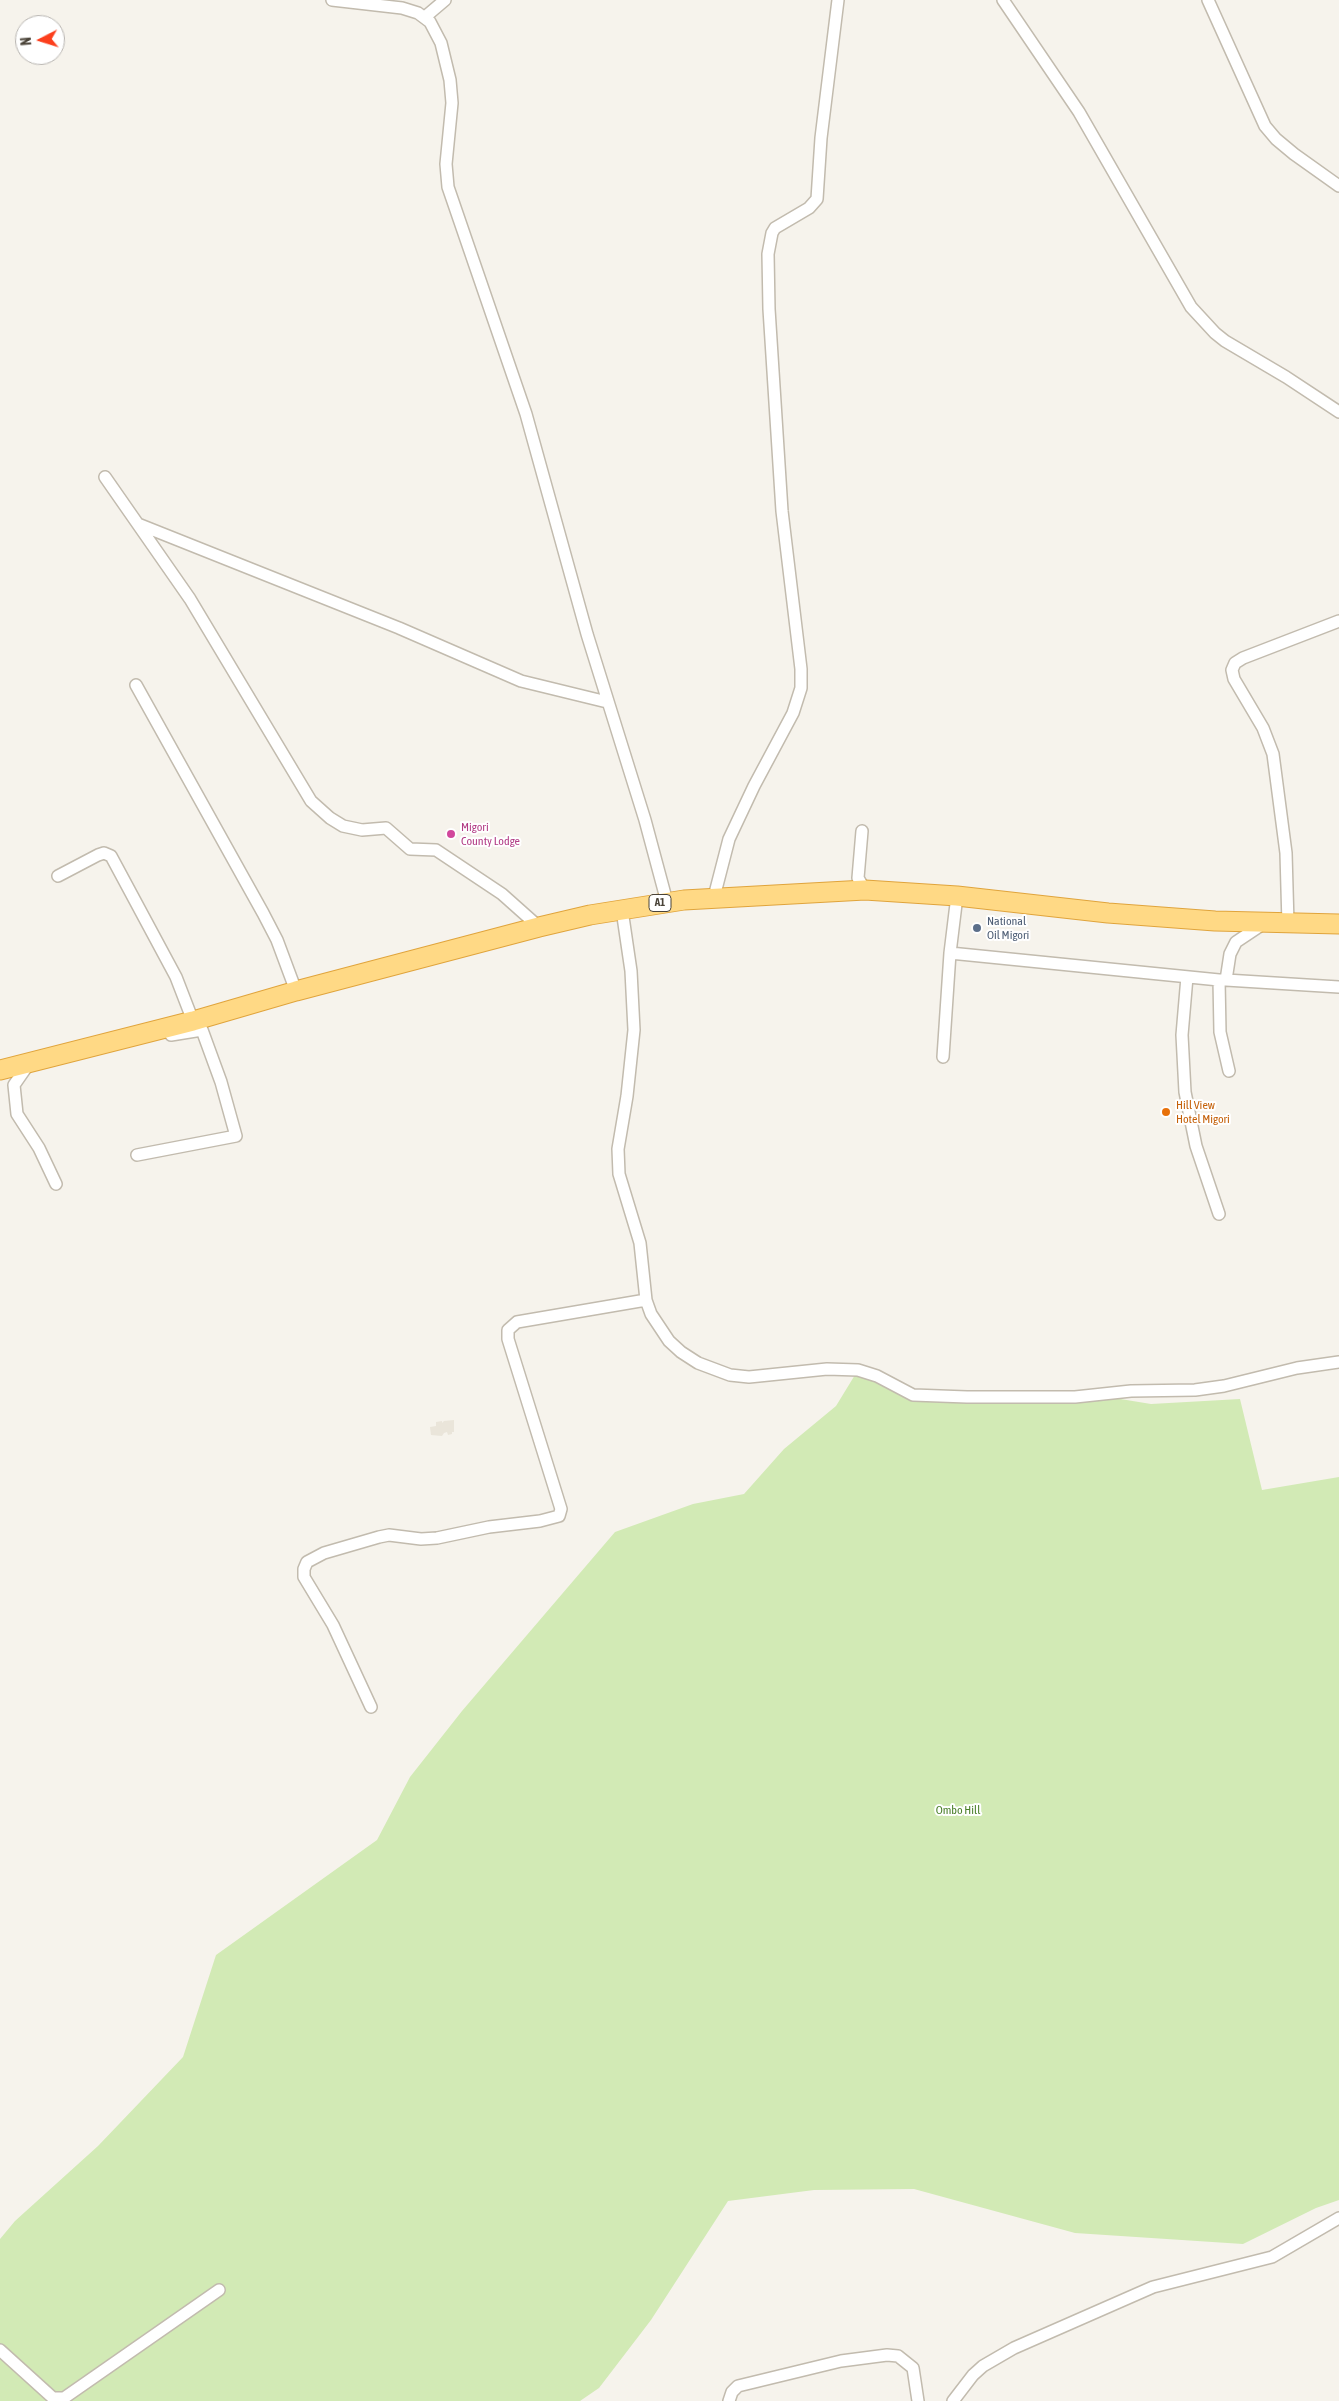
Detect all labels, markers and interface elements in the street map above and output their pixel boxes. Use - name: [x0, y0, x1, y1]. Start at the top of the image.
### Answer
- north arrow: [15, 15, 65, 65]
- text: N: [18, 36, 34, 46]
- place label: Migori County Lodge: [461, 820, 520, 848]
- marker: Migori County Lodge: [445, 828, 457, 840]
- road number: A1: [649, 894, 671, 911]
- place label: National Oil Migori: [987, 914, 1029, 942]
- marker: National Oil Migori: [971, 922, 983, 934]
- place label: Hill View Hotel Migori: [1176, 1098, 1230, 1126]
- marker: Hill View Hotel Migori: [1160, 1106, 1172, 1118]
- park label: Ombo Hill: [936, 1803, 980, 1817]

